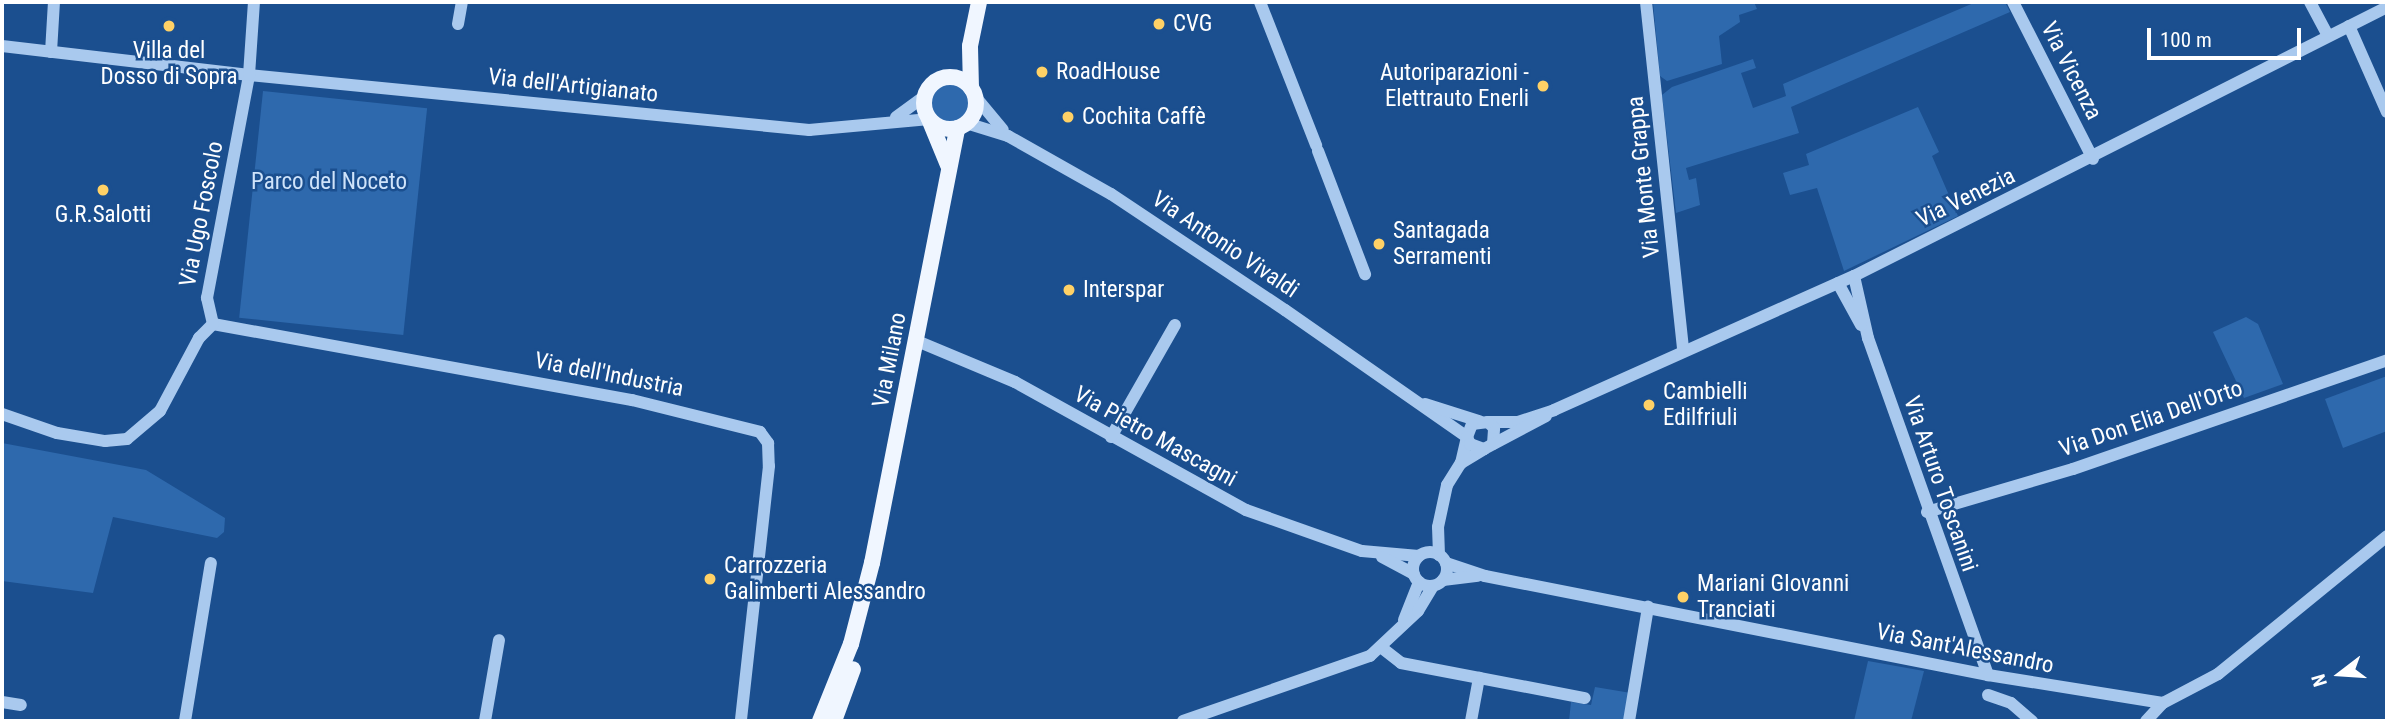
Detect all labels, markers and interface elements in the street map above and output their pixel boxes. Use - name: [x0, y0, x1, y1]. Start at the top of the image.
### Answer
- place label: CVG: [1173, 10, 1212, 38]
- scale bar: [2151, 14, 2305, 58]
- marker: CVG: [1151, 16, 1167, 32]
- street label: Via Vicenza: [2035, 17, 2107, 125]
- marker: Villa del Dosso di Sopra: [161, 18, 177, 34]
- text: 100 m: [2160, 28, 2212, 52]
- place label: Villa del Dosso di Sopra: [101, 37, 237, 91]
- place label: RoadHouse: [1056, 58, 1160, 86]
- place label: Autoriparazioni - Elettrauto Enerli: [1380, 59, 1529, 113]
- street label: Via dell'Artigianato: [487, 63, 659, 109]
- marker: RoadHouse: [1034, 64, 1050, 80]
- marker: Autoriparazioni - Elettrauto Enerli: [1535, 78, 1551, 94]
- street label: Via Monte Grappa: [1622, 95, 1666, 259]
- place label: Cochita Caffè: [1082, 103, 1206, 131]
- marker: Cochita Caffè: [1060, 109, 1076, 125]
- street label: Via Ugo Foscolo: [174, 139, 230, 289]
- street label: Via Venezia: [1912, 162, 2020, 234]
- park label: Parco del Noceto: [251, 168, 407, 196]
- marker: G.R.Salotti: [95, 182, 111, 198]
- street label: Via Antonio Vivaldi: [1146, 186, 1304, 304]
- place label: G.R.Salotti: [55, 201, 151, 229]
- place label: Santagada Serramenti: [1393, 217, 1492, 271]
- marker: Santagada Serramenti: [1371, 236, 1387, 252]
- place label: Interspar: [1083, 276, 1164, 304]
- marker: Interspar: [1061, 282, 1077, 298]
- street label: Via Milano: [867, 310, 913, 410]
- street label: Via dell'Industria: [532, 347, 686, 403]
- street label: Via Don Elia Dell'Orto: [2056, 375, 2246, 463]
- place label: Cambielli Edilfriuli: [1663, 378, 1748, 432]
- street label: Via Pietro Mascagni: [1069, 381, 1241, 493]
- street label: Via Arturo Toscanini: [1897, 392, 1983, 576]
- marker: Cambielli Edilfriuli: [1641, 397, 1657, 413]
- place label: Carrozzeria Galimberti Alessandro: [724, 552, 926, 606]
- place label: Mariani GIovanni Tranciati: [1697, 570, 1849, 624]
- marker: Carrozzeria Galimberti Alessandro: [702, 571, 718, 587]
- marker: Mariani GIovanni Tranciati: [1675, 589, 1691, 605]
- street label: Via Sant'Alessandro: [1874, 618, 2056, 680]
- north arrow: [2305, 639, 2375, 709]
- text: N: [2307, 671, 2332, 689]

